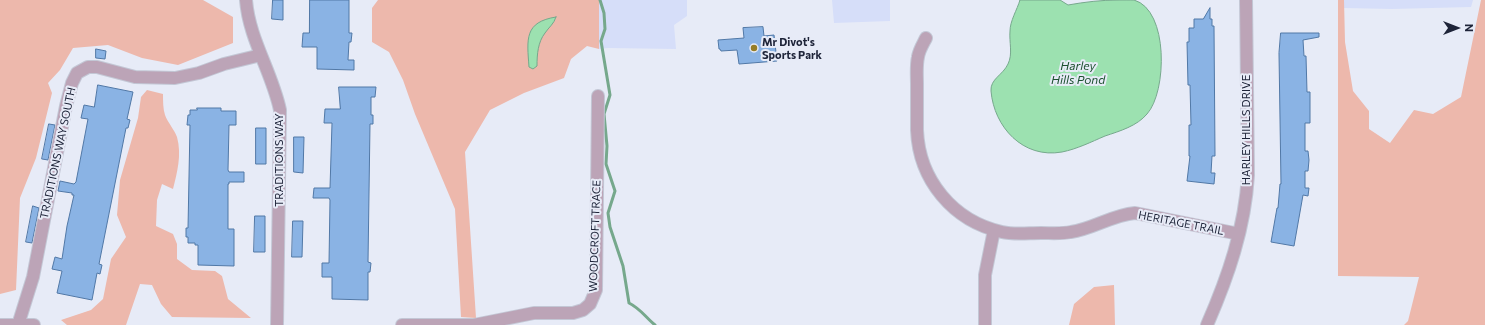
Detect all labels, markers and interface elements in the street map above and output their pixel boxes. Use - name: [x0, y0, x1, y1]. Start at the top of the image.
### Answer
- north arrow: [1437, 8, 1477, 48]
- text: N: [1463, 24, 1476, 32]
- place label: Mr Divot's Sports Park: [762, 35, 822, 61]
- marker: Mr Divot's Sports Park: [749, 43, 759, 53]
- water label: Harley Hills Pond: [1051, 59, 1105, 87]
- street label: HARLEY HILLS DRIVE: [1239, 75, 1253, 185]
- street label: TRADITIONS WAY SOUTH: [38, 86, 78, 220]
- street label: TRADITIONS WAY: [272, 113, 286, 207]
- street label: WOODCROFT TRACE: [586, 180, 604, 292]
- street label: HERITAGE TRAIL: [1137, 208, 1225, 238]

